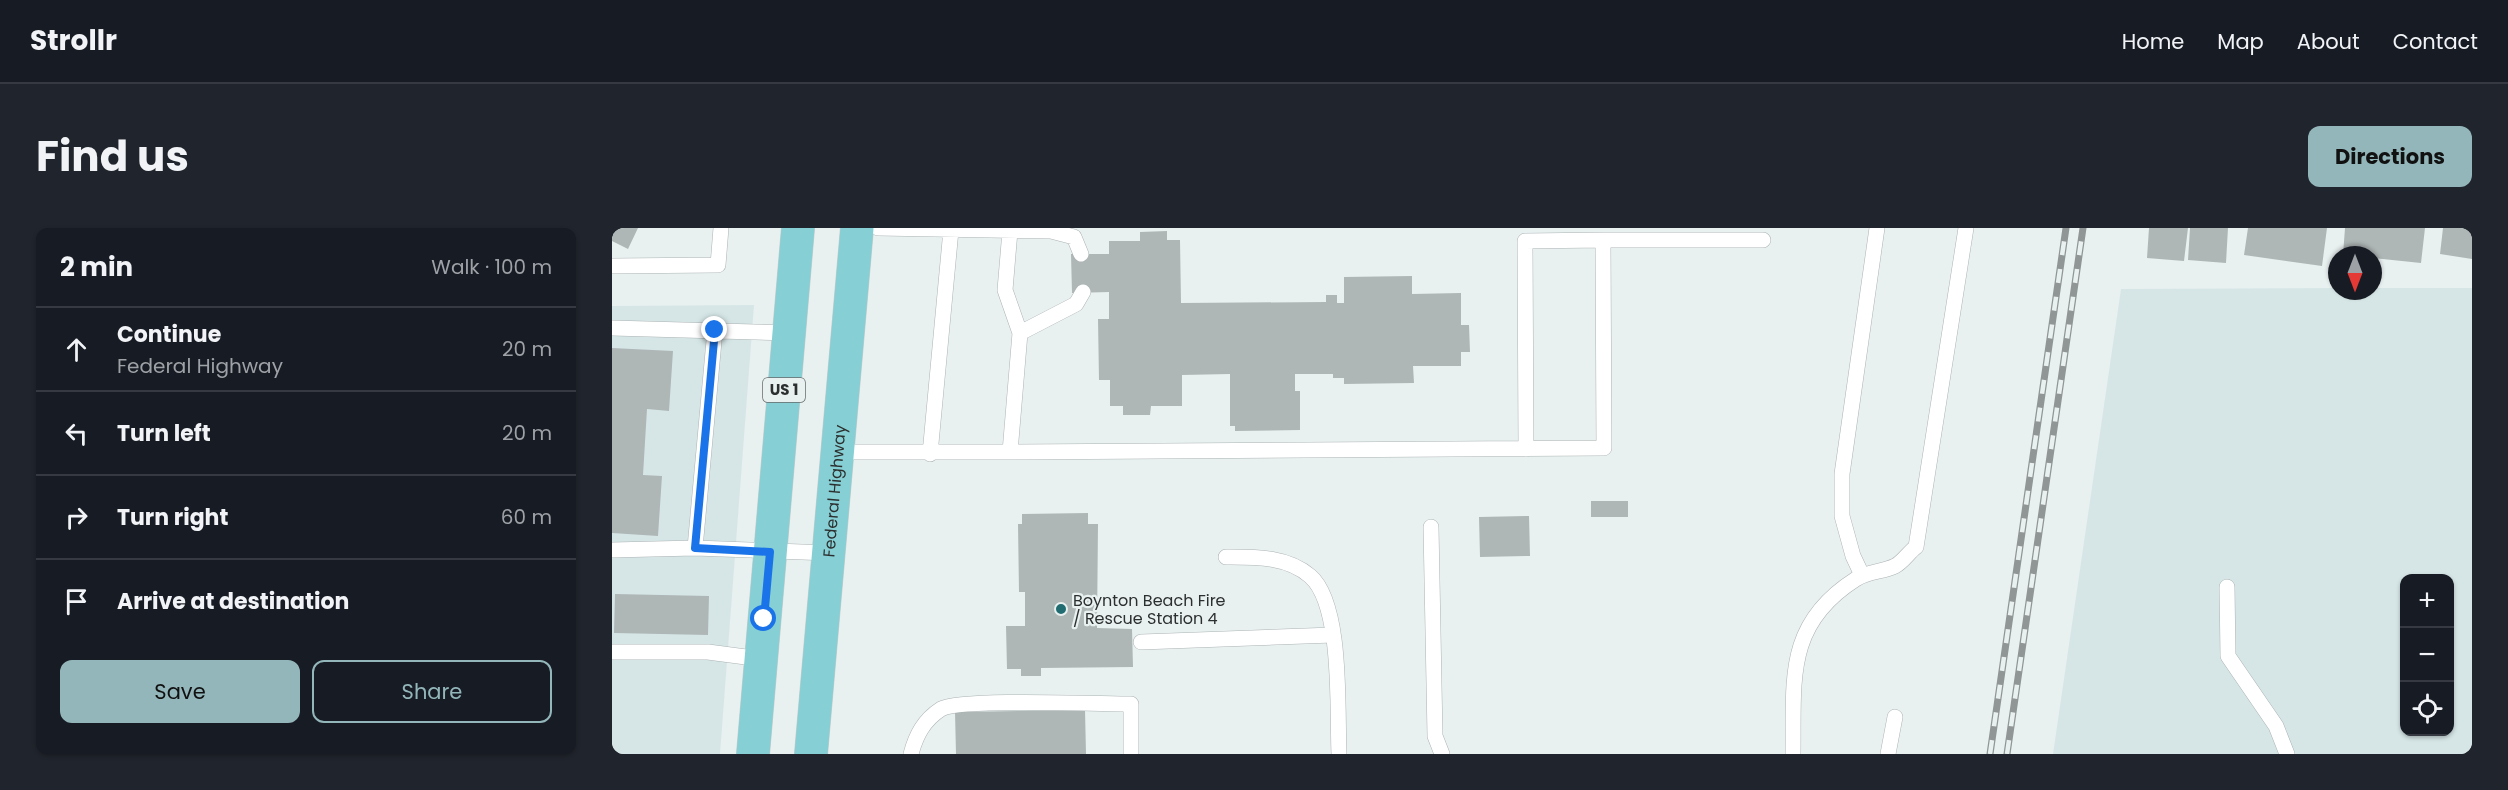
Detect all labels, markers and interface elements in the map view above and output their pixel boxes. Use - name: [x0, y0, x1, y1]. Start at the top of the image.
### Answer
- text: Strollr: [30, 21, 117, 60]
- text: Home: [2122, 27, 2184, 56]
- text: Map: [2217, 27, 2264, 56]
- text: About: [2297, 27, 2360, 56]
- text: Contact: [2393, 27, 2478, 56]
- button: Directions: [2308, 126, 2472, 187]
- text: Find us: [36, 127, 189, 186]
- north arrow: [2328, 246, 2382, 300]
- text: 2 min: [60, 249, 133, 285]
- text: Walk · 100 m: [431, 253, 552, 281]
- route end: [701, 316, 727, 342]
- text: Continue: [117, 319, 221, 350]
- icon: ahead: [60, 333, 93, 366]
- text: 20 m: [502, 335, 552, 363]
- text: Federal Highway: [117, 352, 283, 380]
- road number: US 1: [763, 378, 805, 402]
- icon: left: [60, 417, 93, 450]
- text: Turn left: [117, 418, 211, 449]
- text: 20 m: [502, 419, 552, 447]
- street label: Federal Highway: [817, 424, 852, 558]
- icon: right: [60, 501, 93, 534]
- text: Turn right: [117, 502, 228, 533]
- text: 60 m: [501, 503, 552, 531]
- map controls: [2400, 574, 2454, 736]
- button: +: [2400, 574, 2454, 628]
- icon: arrive: [60, 585, 93, 618]
- text: Arrive at destination: [117, 586, 349, 617]
- place label: Boynton Beach Fire / Rescue Station 4: [1073, 589, 1226, 630]
- marker: Boynton Beach Fire / Rescue Station 4: [1054, 602, 1068, 616]
- route start: [750, 605, 776, 631]
- button: −: [2400, 628, 2454, 682]
- button: Save: [60, 660, 300, 723]
- button: Share: [312, 660, 552, 723]
- button: locate: [2400, 682, 2454, 736]

